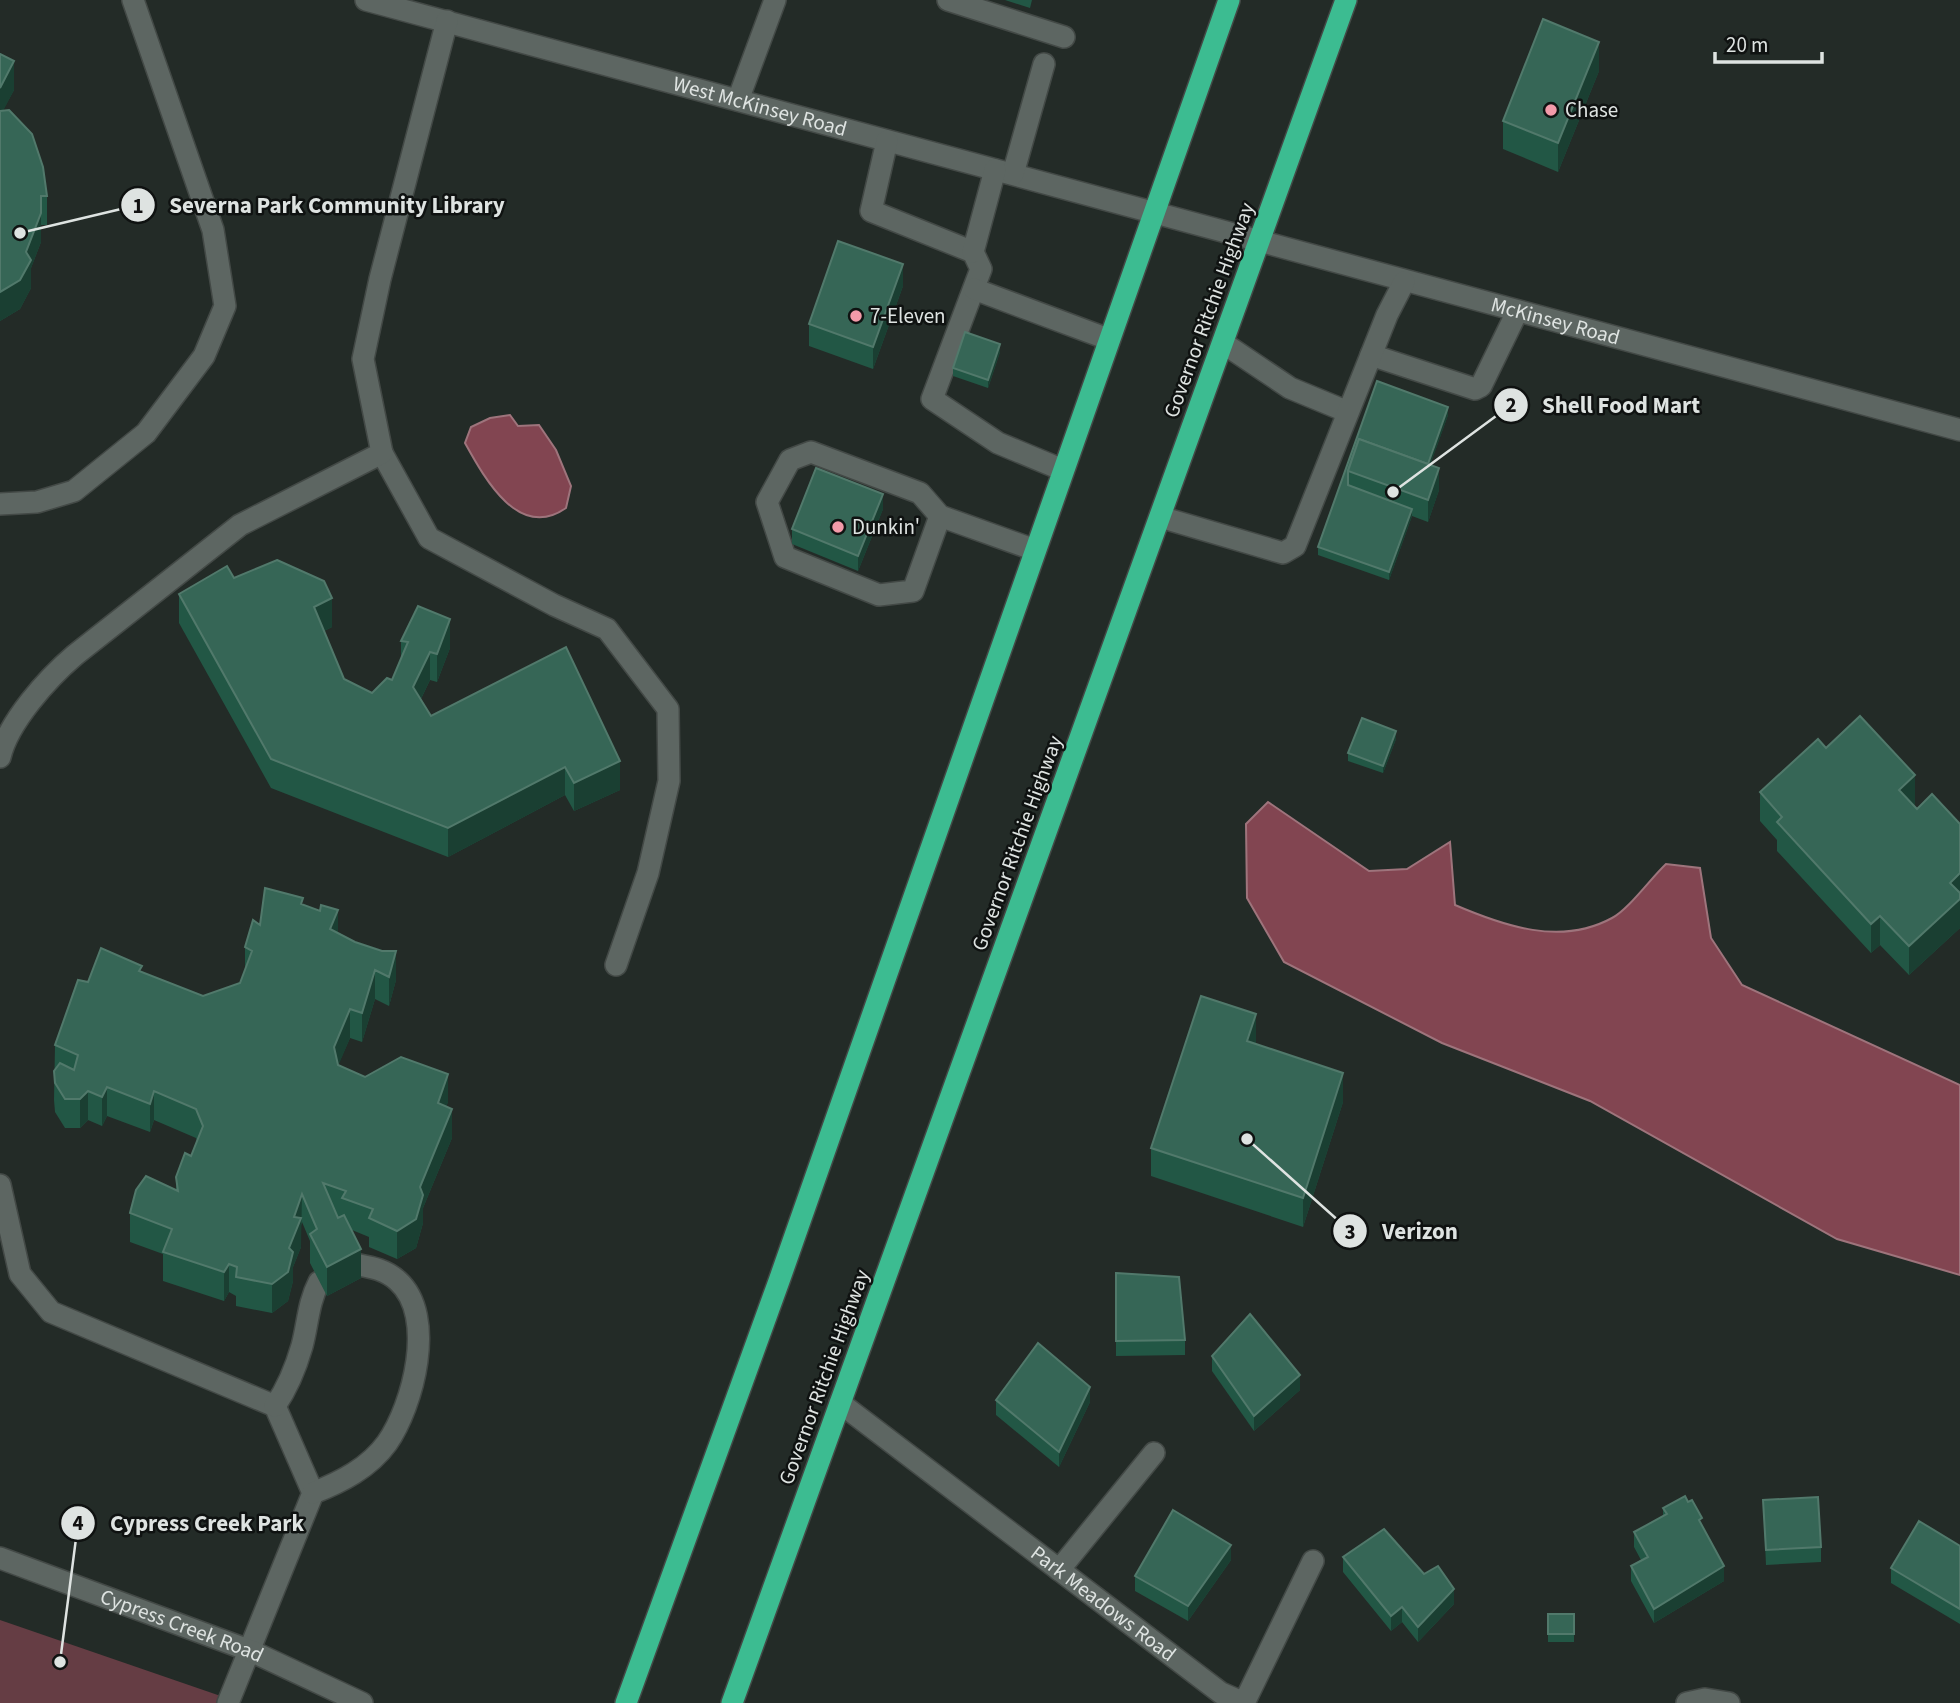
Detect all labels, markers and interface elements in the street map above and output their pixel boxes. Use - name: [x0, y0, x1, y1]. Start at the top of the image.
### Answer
- scale bar: [1715, 21, 1822, 65]
- text: 20 m: [1726, 30, 1768, 60]
- street label: West McKinsey Road: [670, 68, 850, 144]
- place label: Chase: [1565, 95, 1618, 125]
- marker: Chase: [1543, 102, 1559, 118]
- callout: Severna Park Community Library: [121, 183, 519, 227]
- text: Severna Park Community Library: [169, 189, 505, 222]
- text: 1: [132, 191, 144, 221]
- street label: Governor Ritchie Highway: [1156, 198, 1262, 422]
- street label: McKinsey Road: [1488, 289, 1623, 353]
- place label: 7-Eleven: [870, 301, 946, 331]
- marker: 7-Eleven: [848, 308, 864, 324]
- callout: Shell Food Mart: [1493, 383, 1714, 427]
- text: Shell Food Mart: [1542, 389, 1700, 422]
- text: 2: [1505, 390, 1517, 420]
- place label: Dunkin': [852, 512, 920, 542]
- marker: Dunkin': [830, 519, 846, 535]
- street label: Governor Ritchie Highway: [964, 731, 1070, 955]
- callout: Verizon: [1333, 1209, 1472, 1253]
- text: Verizon: [1381, 1215, 1458, 1248]
- text: 3: [1344, 1217, 1356, 1247]
- street label: Governor Ritchie Highway: [771, 1265, 877, 1489]
- callout: Cypress Creek Park: [61, 1501, 318, 1545]
- text: Cypress Creek Park: [110, 1507, 304, 1540]
- text: 4: [72, 1508, 84, 1538]
- street label: Park Meadows Road: [1024, 1538, 1182, 1669]
- street label: Cypress Creek Road: [96, 1581, 269, 1670]

